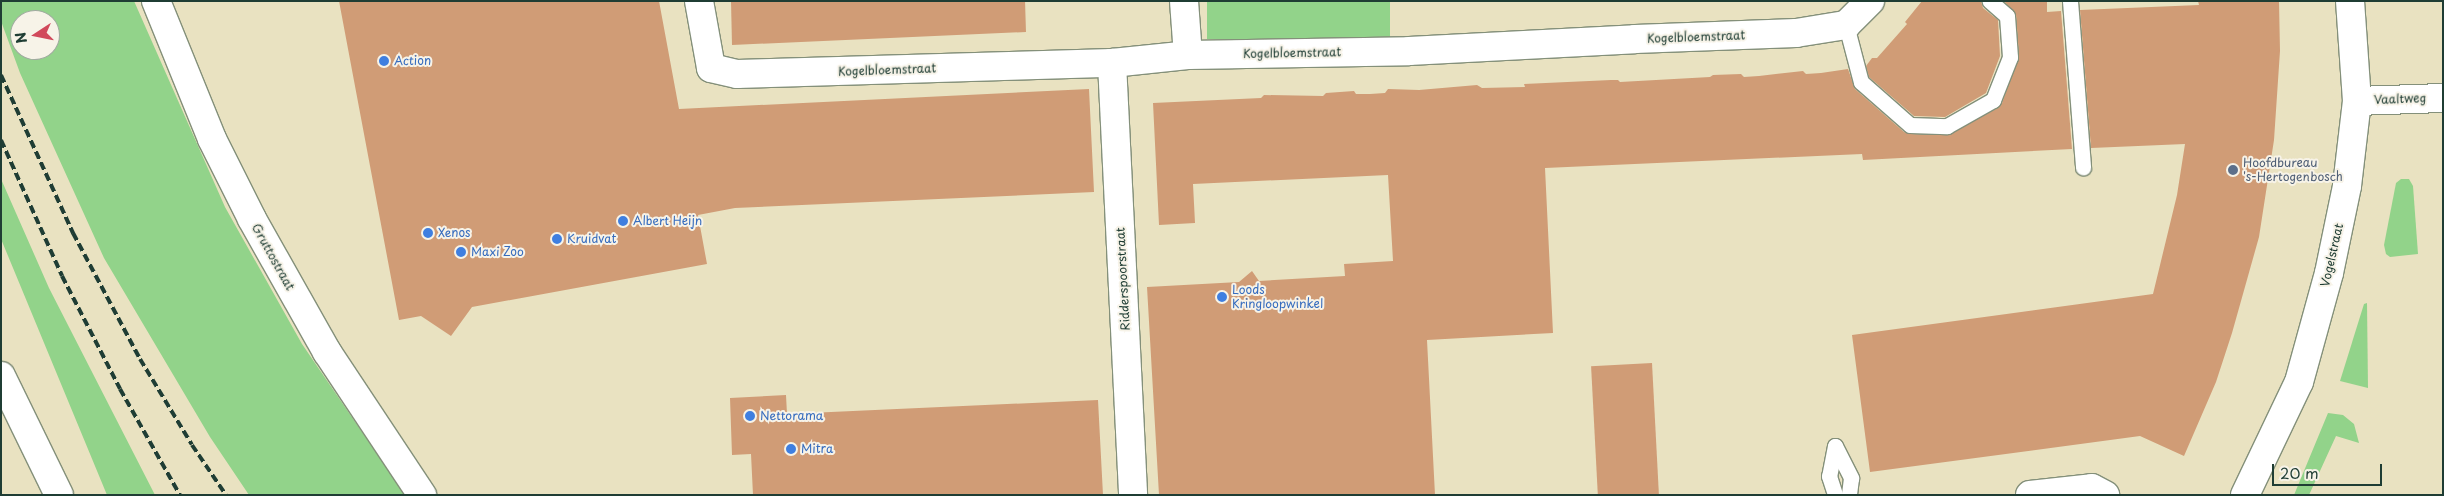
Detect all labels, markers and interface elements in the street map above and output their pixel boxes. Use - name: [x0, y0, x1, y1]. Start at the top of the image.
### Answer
- north arrow: [10, 10, 60, 60]
- street label: Kogelbloemstraat: [1647, 28, 1745, 46]
- text: N: [9, 30, 32, 45]
- street label: Kogelbloemstraat: [1243, 45, 1341, 61]
- place label: Action: [394, 54, 431, 68]
- marker: Action: [378, 55, 390, 67]
- street label: Kogelbloemstraat: [838, 61, 936, 79]
- street label: Vaaltweg: [2374, 91, 2426, 107]
- place label: Hoofdbureau 's-Hertogenbosch: [2243, 156, 2343, 184]
- marker: Hoofdbureau 's-Hertogenbosch: [2227, 164, 2239, 176]
- place label: Albert Heijn: [633, 214, 703, 228]
- marker: Albert Heijn: [617, 215, 629, 227]
- street label: Gruttostraat: [249, 221, 297, 293]
- street label: Vogelstraat: [2318, 222, 2346, 288]
- place label: Xenos: [438, 226, 471, 240]
- marker: Xenos: [422, 227, 434, 239]
- street label: Ridderspoorstraat: [1113, 227, 1133, 331]
- place label: Kruidvat: [567, 232, 616, 246]
- marker: Kruidvat: [551, 233, 563, 245]
- place label: Maxi Zoo: [471, 245, 524, 259]
- marker: Maxi Zoo: [455, 246, 467, 258]
- place label: Loods Kringloopwinkel: [1232, 283, 1323, 311]
- marker: Loods Kringloopwinkel: [1216, 291, 1228, 303]
- place label: Nettorama: [760, 409, 823, 423]
- marker: Nettorama: [744, 410, 756, 422]
- place label: Mitra: [801, 442, 833, 456]
- marker: Mitra: [785, 443, 797, 455]
- scale bar: [2274, 454, 2384, 486]
- text: 20 m: [2280, 461, 2319, 484]

